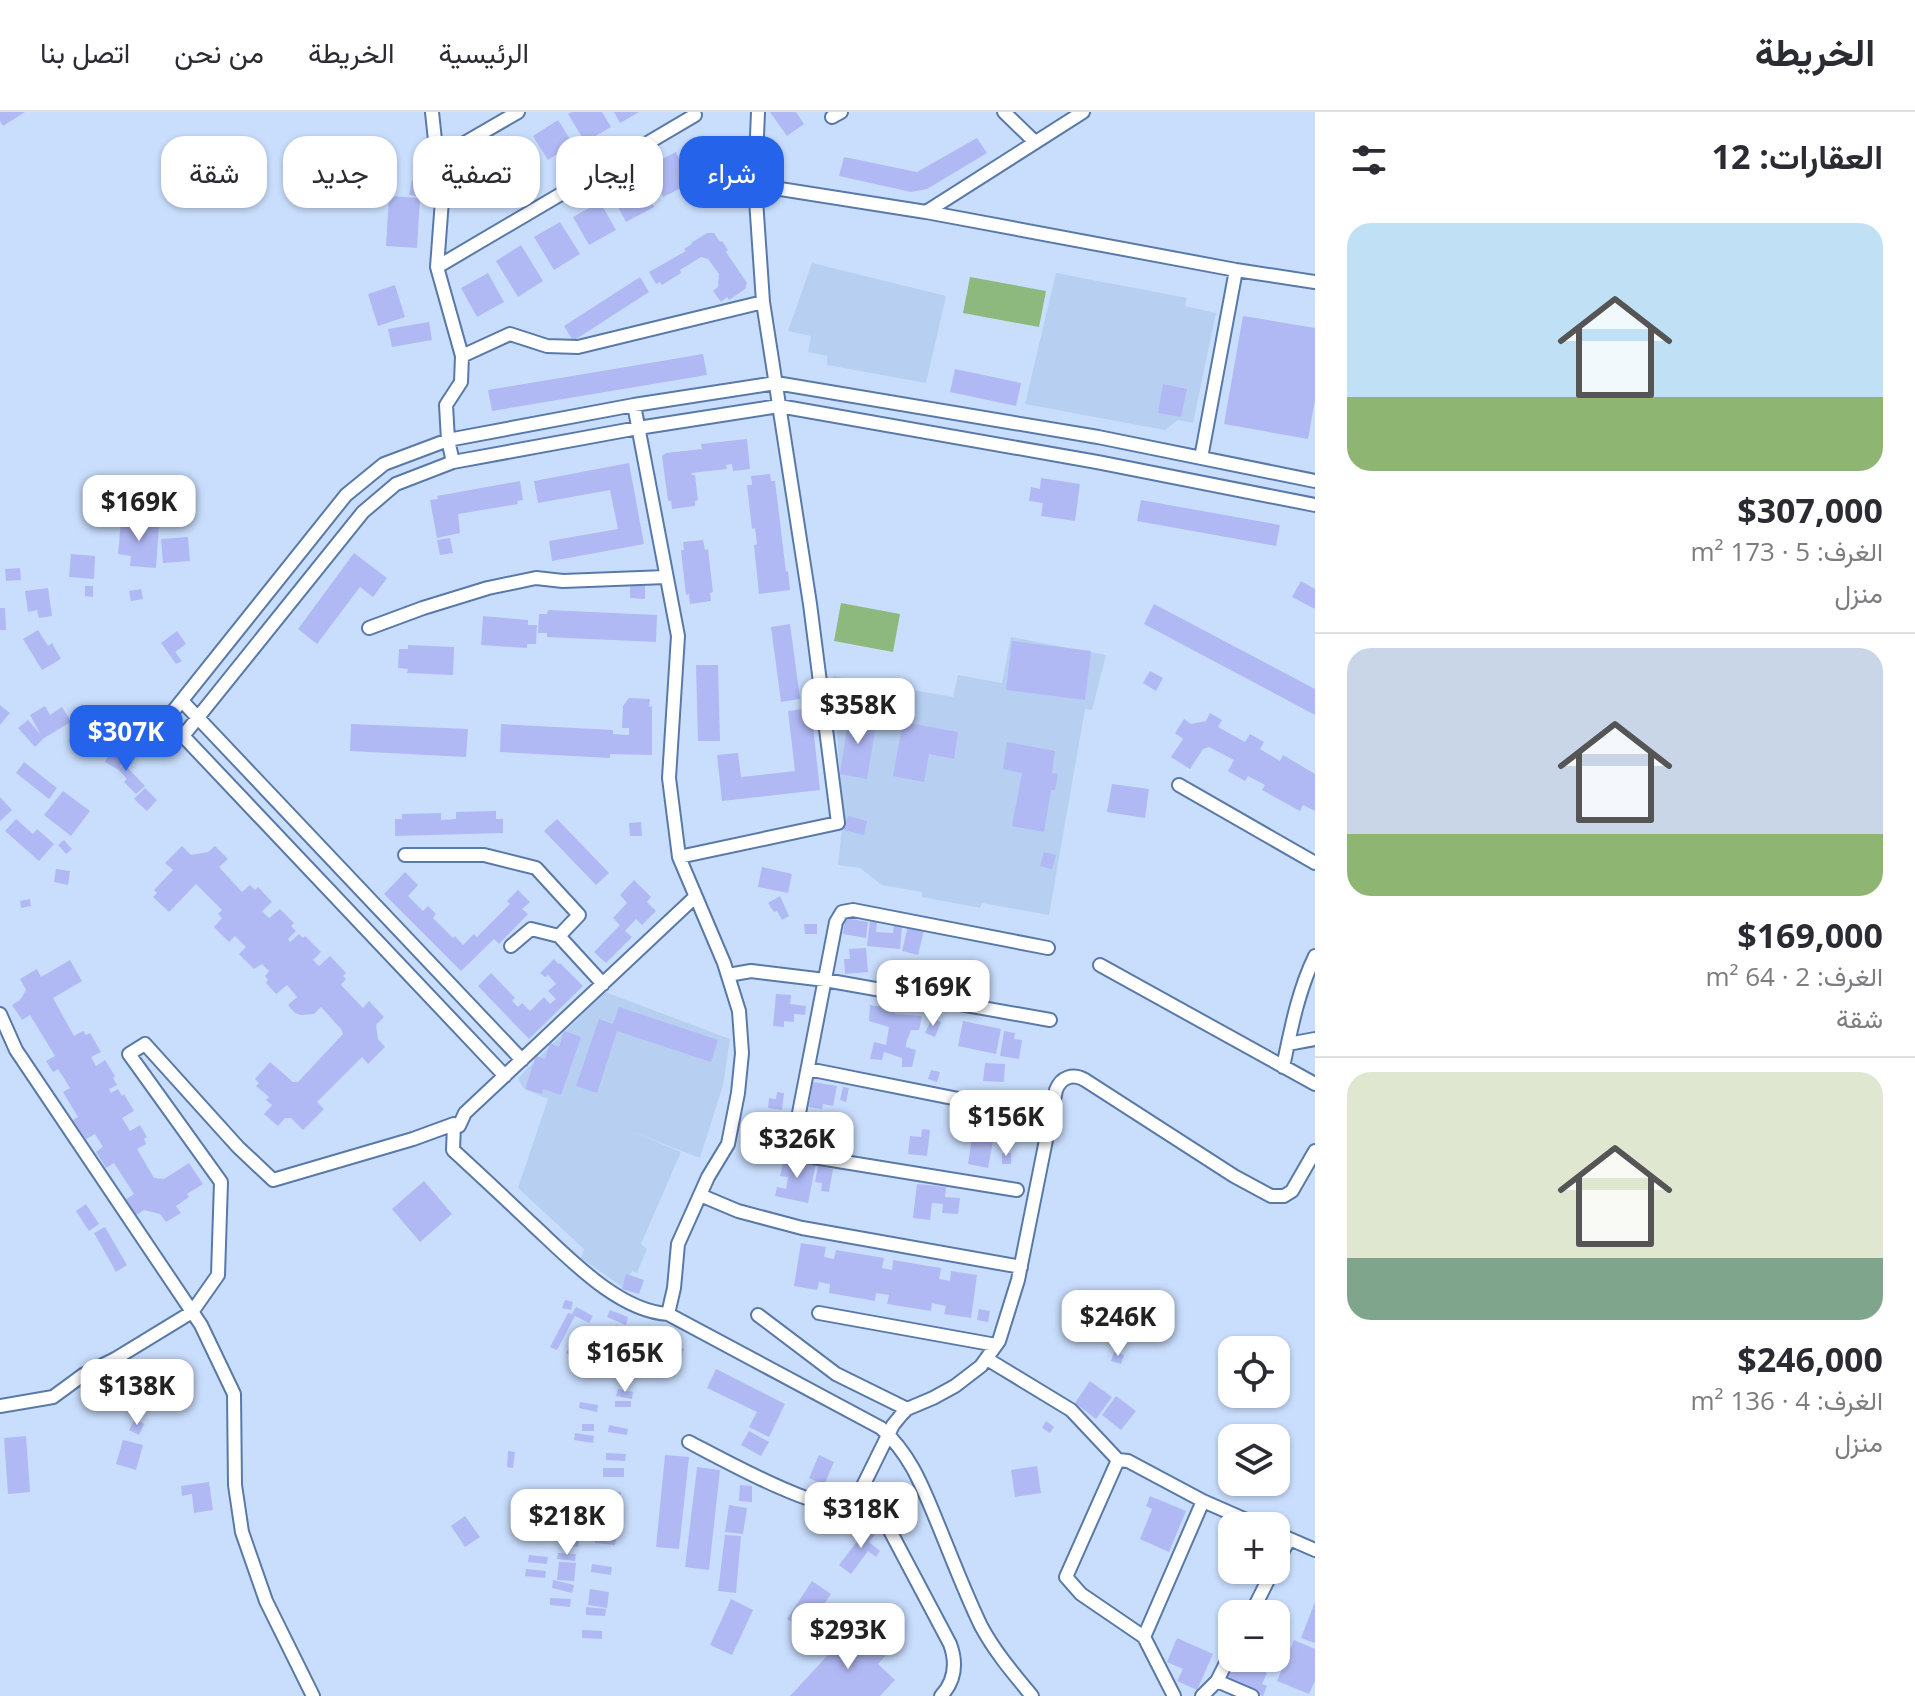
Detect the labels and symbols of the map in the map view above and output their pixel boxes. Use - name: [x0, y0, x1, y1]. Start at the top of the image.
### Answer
- pin: $169K: [83, 475, 195, 543]
- pin: $358K: [802, 678, 914, 746]
- pin: $307K: [70, 705, 182, 773]
- pin: $169K: [877, 960, 989, 1028]
- pin: $156K: [950, 1090, 1062, 1158]
- pin: $326K: [741, 1112, 853, 1180]
- pin: $246K: [1062, 1290, 1174, 1358]
- pin: $165K: [569, 1326, 681, 1394]
- pin: $138K: [81, 1359, 193, 1427]
- pin: $318K: [805, 1482, 917, 1550]
- pin: $218K: [511, 1489, 623, 1557]
- pin: $293K: [792, 1603, 904, 1671]

